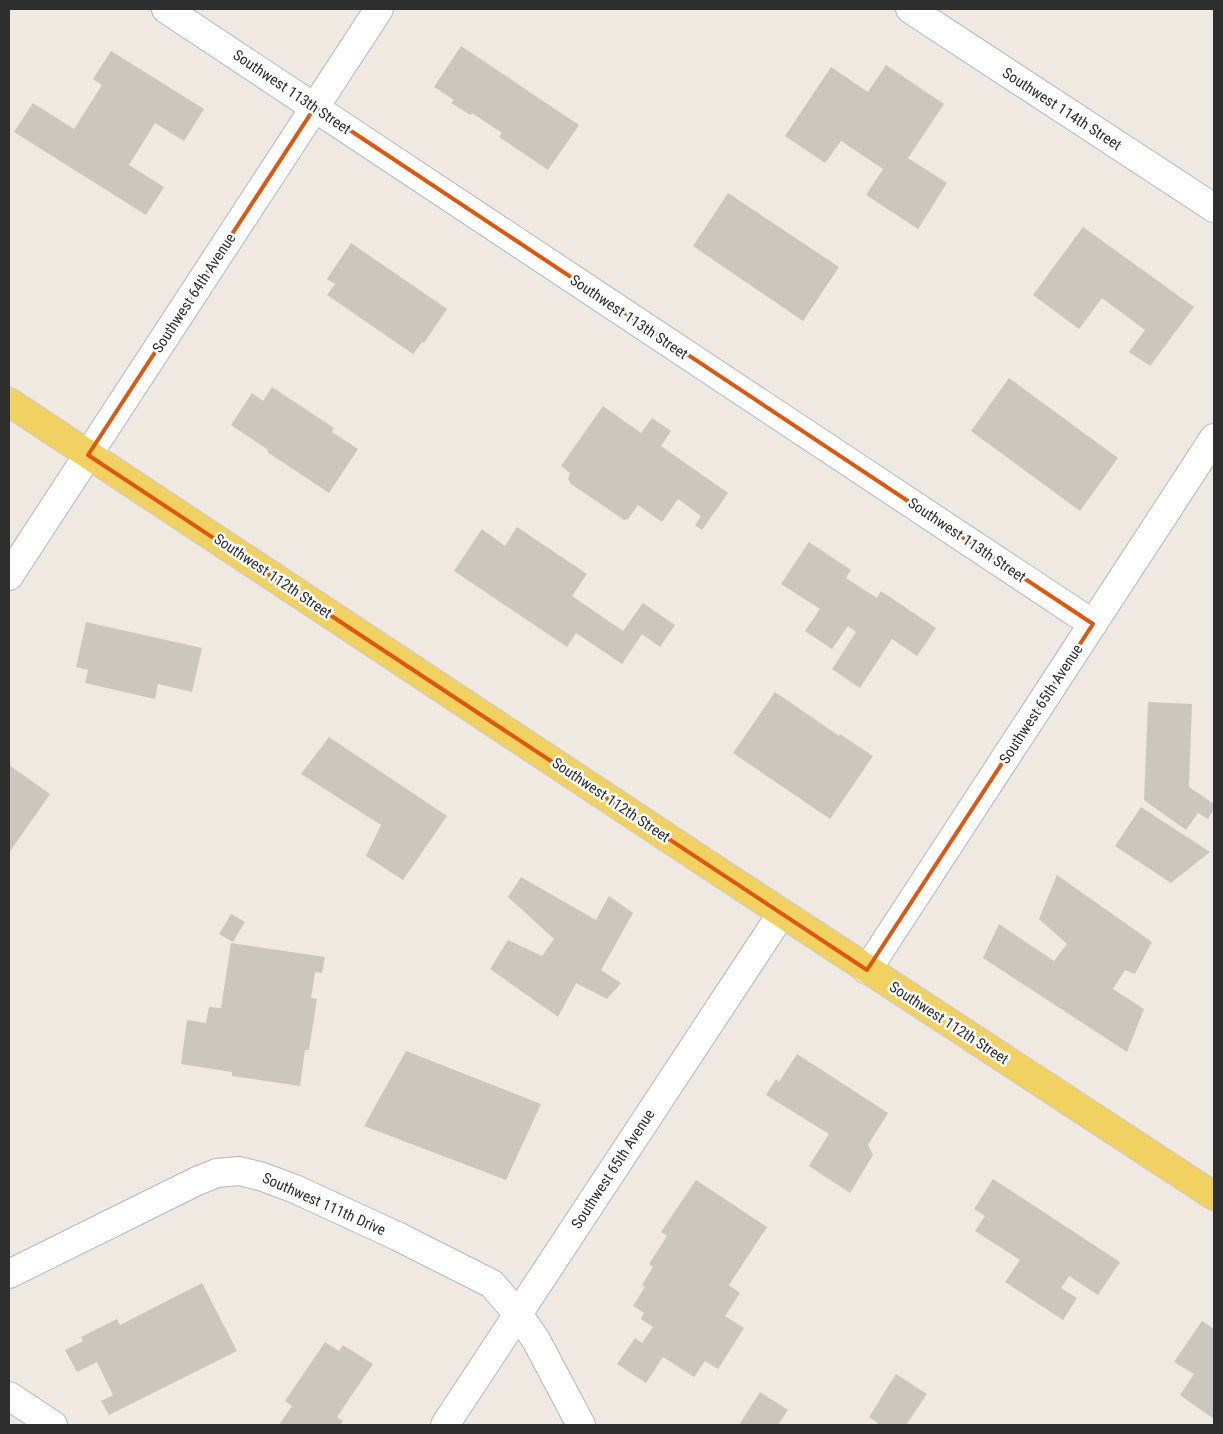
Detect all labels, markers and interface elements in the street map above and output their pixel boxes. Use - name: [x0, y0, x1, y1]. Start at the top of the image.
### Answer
- street label: Southwest 113th Street: [230, 46, 354, 138]
- street label: Southwest 114th Street: [999, 64, 1125, 154]
- street label: Southwest 64th Avenue: [149, 230, 239, 356]
- street label: Southwest 113th Street: [567, 271, 691, 363]
- street label: Southwest 113th Street: [905, 494, 1029, 586]
- street label: Southwest 112th Street: [211, 530, 335, 622]
- street label: Southwest 65th Avenue: [996, 641, 1086, 767]
- street label: Southwest 112th Street: [549, 754, 673, 846]
- street label: Southwest 112th Street: [886, 978, 1012, 1068]
- street label: Southwest 65th Avenue: [568, 1106, 658, 1232]
- street label: Southwest 111th Drive: [260, 1169, 388, 1239]

